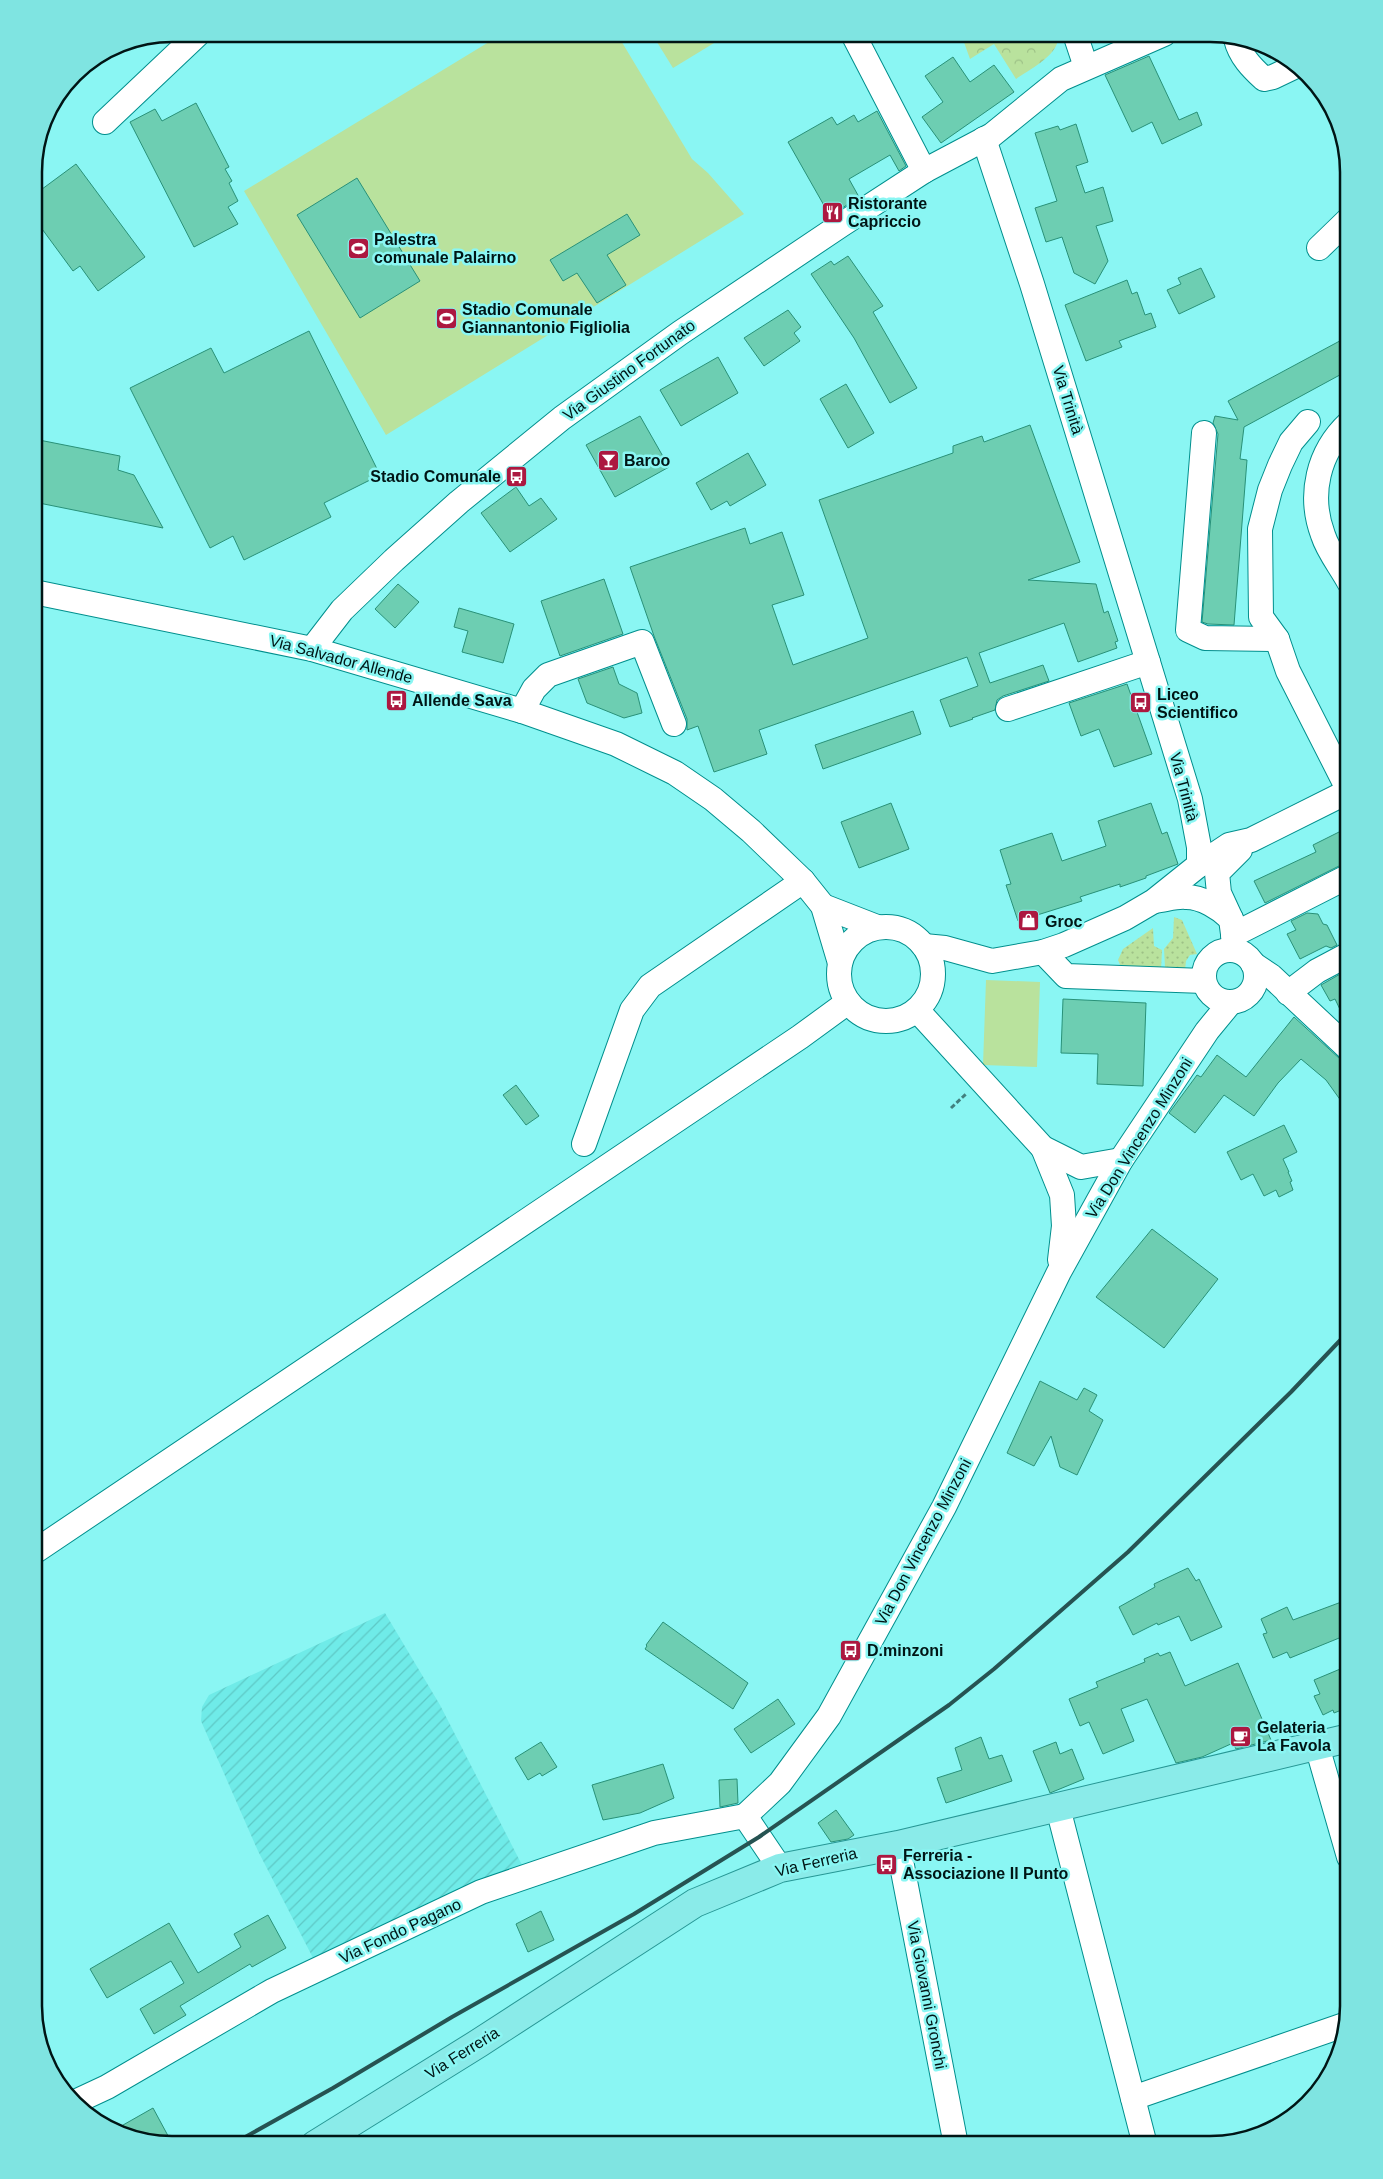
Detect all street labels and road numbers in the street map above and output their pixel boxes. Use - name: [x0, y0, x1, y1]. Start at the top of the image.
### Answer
- street label: Via Giustino Fortunato: [560, 316, 698, 424]
- street label: Via Trinità: [1050, 364, 1087, 436]
- street label: Via Salvador Allende: [268, 632, 414, 686]
- street label: Via Trinità: [1167, 751, 1201, 824]
- street label: Via Don Vincenzo Minzoni: [1082, 1055, 1196, 1221]
- street label: Via Don Vincenzo Minzoni: [872, 1456, 974, 1628]
- street label: Via Ferreria: [774, 1844, 859, 1880]
- street label: Via Fondo Pagano: [336, 1895, 464, 1967]
- street label: Via Giovanni Gronchi: [904, 1919, 950, 2071]
- street label: Via Ferreria: [422, 2024, 502, 2082]

